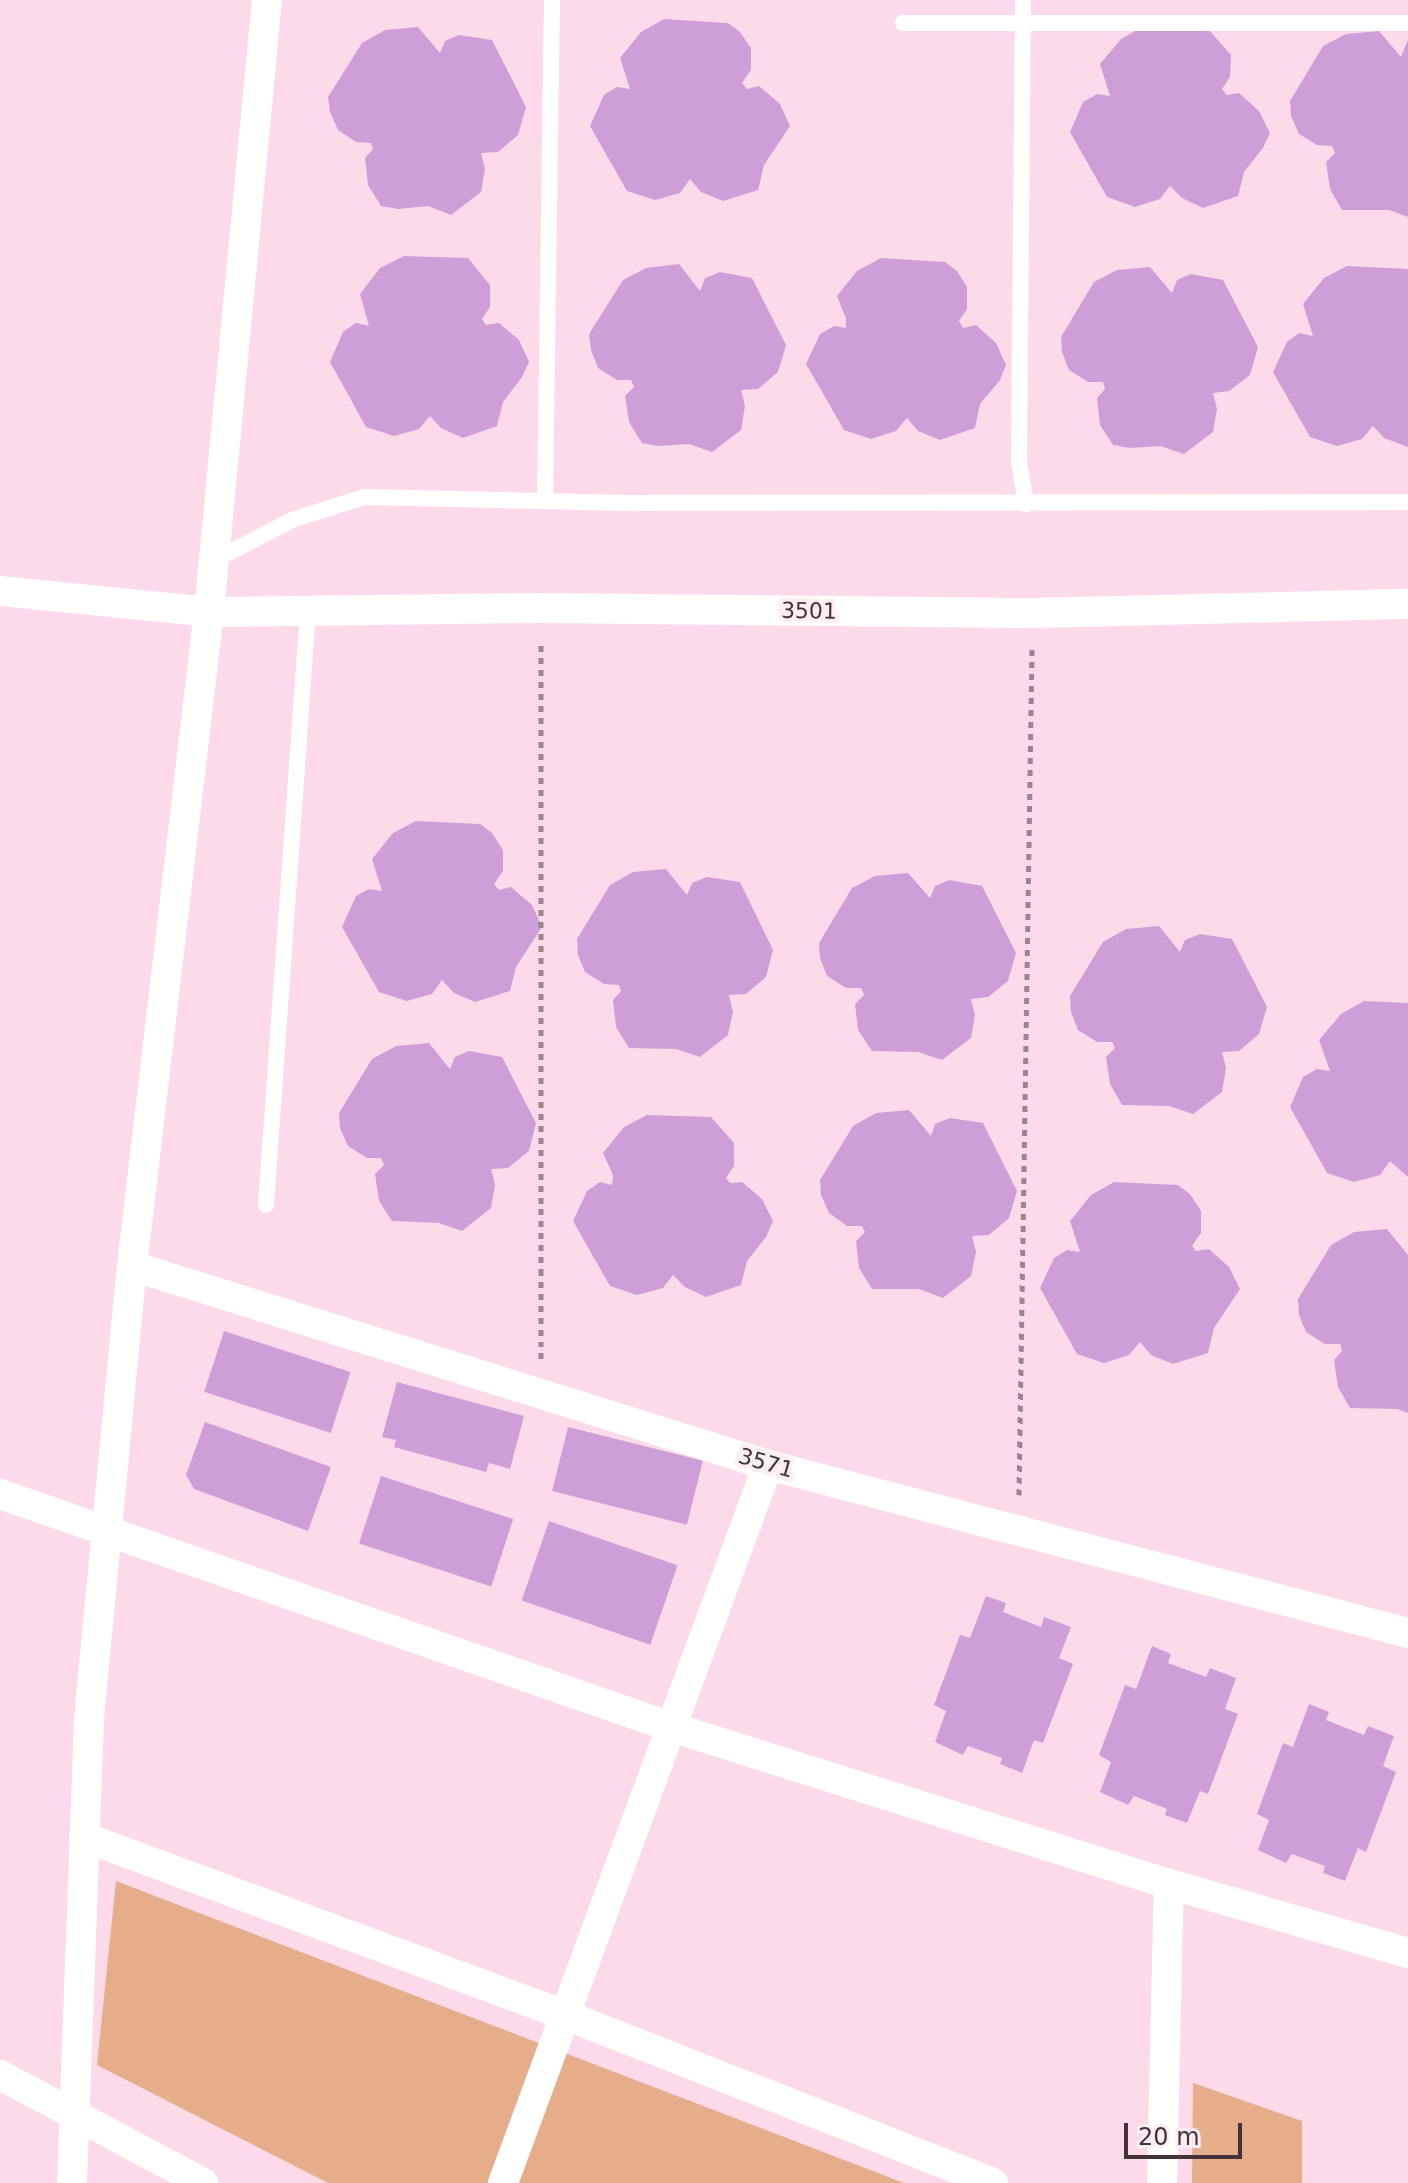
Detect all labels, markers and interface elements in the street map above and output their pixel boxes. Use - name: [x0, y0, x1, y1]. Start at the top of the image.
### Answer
- street label: 3501: [781, 597, 837, 625]
- street label: 3571: [735, 1443, 797, 1483]
- scale bar: [1128, 2107, 1246, 2157]
- text: 20 m: [1138, 2123, 1200, 2151]

